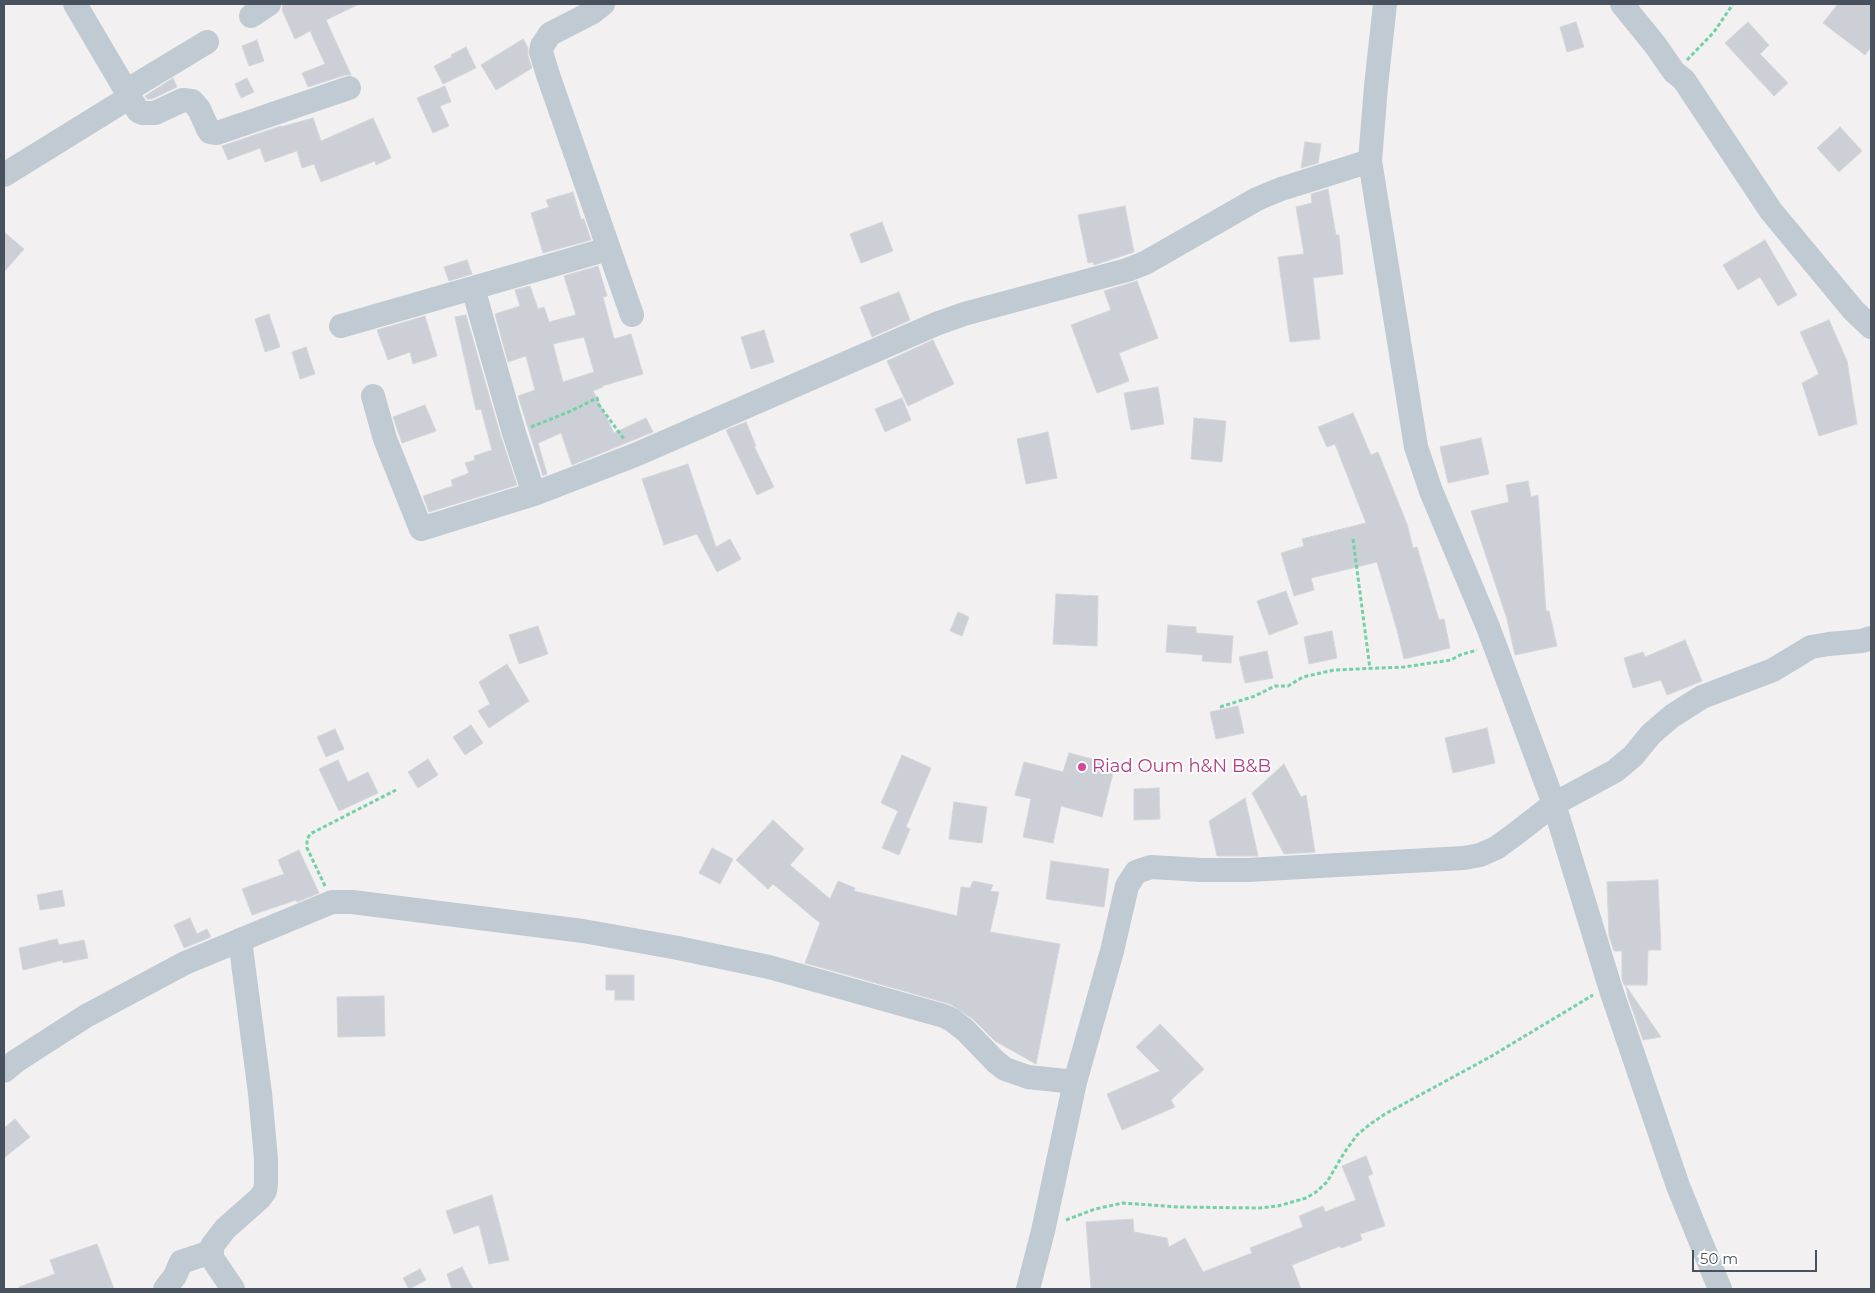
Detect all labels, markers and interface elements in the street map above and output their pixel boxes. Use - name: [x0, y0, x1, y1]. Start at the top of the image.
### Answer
- place label: Riad Oum h&N B&B: [1092, 756, 1271, 778]
- marker: Riad Oum h&N B&B: [1076, 761, 1088, 773]
- scale bar: [1695, 1240, 1820, 1272]
- text: 50 m: [1700, 1249, 1738, 1268]

